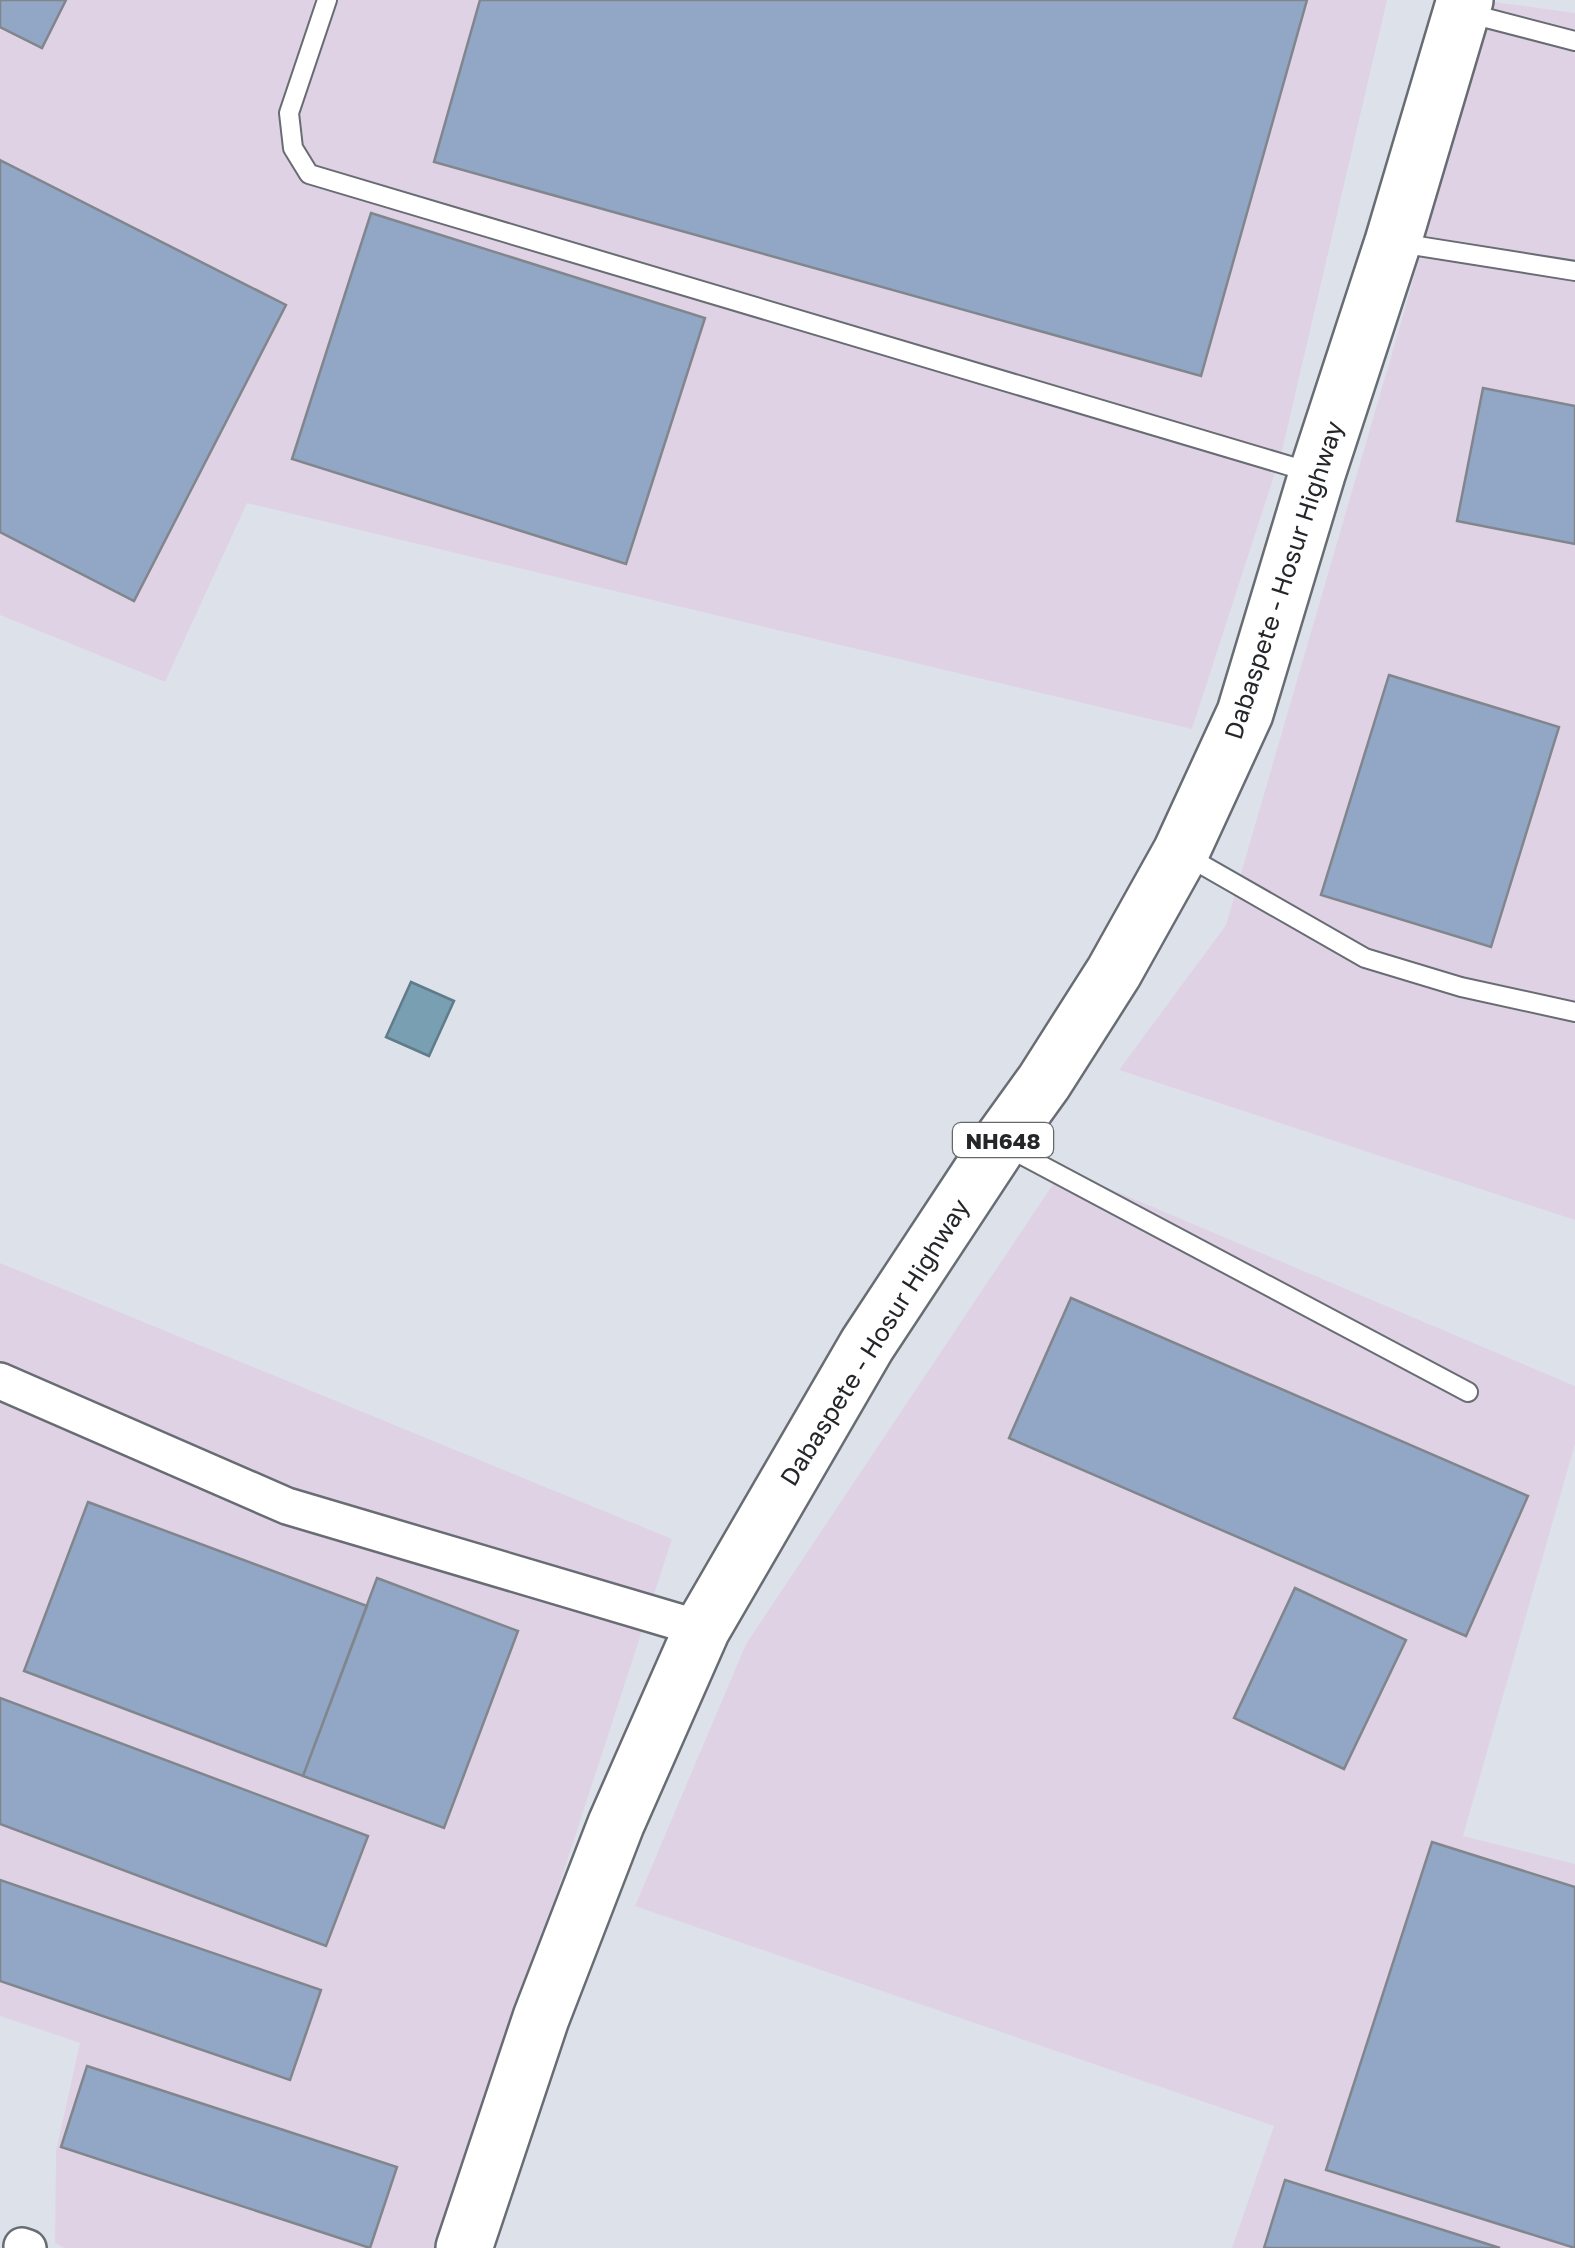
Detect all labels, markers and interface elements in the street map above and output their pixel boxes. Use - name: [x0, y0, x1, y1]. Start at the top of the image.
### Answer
- street label: Dabaspete - Hosur Highway: [1217, 417, 1349, 743]
- road number: NH648: [953, 1123, 1053, 1157]
- street label: Dabaspete - Hosur Highway: [773, 1193, 975, 1491]

